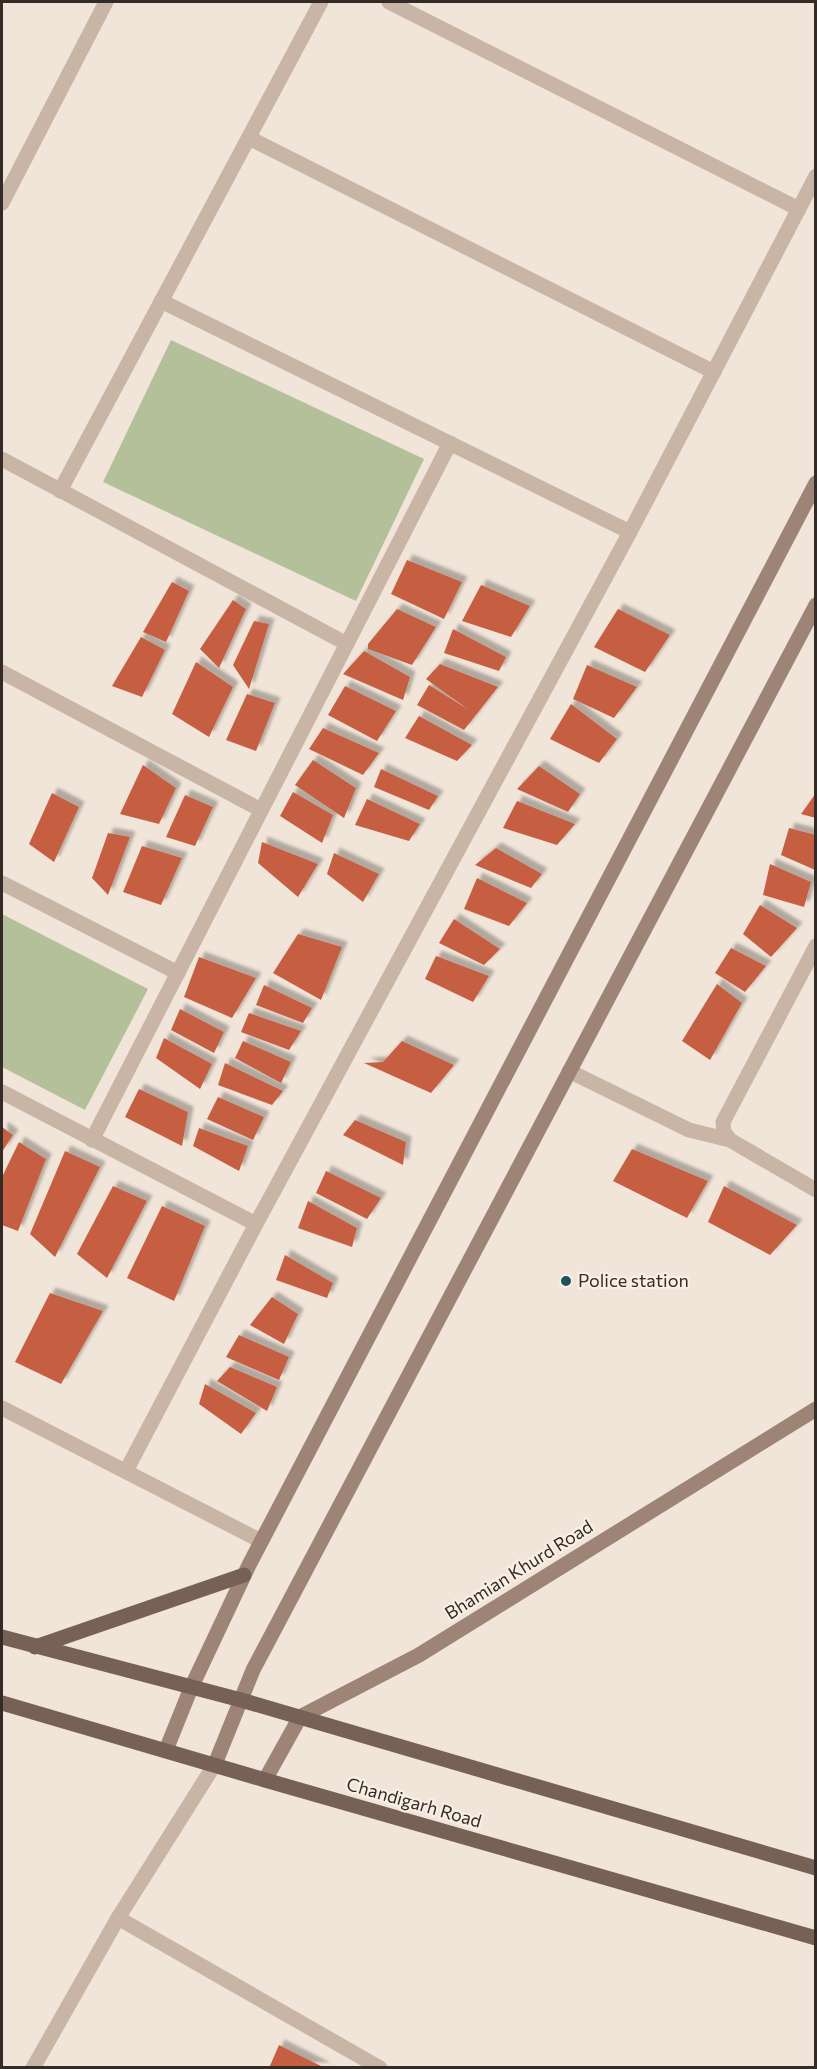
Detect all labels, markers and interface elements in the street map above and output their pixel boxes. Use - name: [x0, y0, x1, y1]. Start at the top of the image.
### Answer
- place label: Police station: [578, 1269, 689, 1291]
- marker: Police station: [559, 1274, 573, 1288]
- street label: Bhamian Khurd Road: [441, 1515, 596, 1624]
- street label: Chandigarh Road: [344, 1772, 484, 1832]

